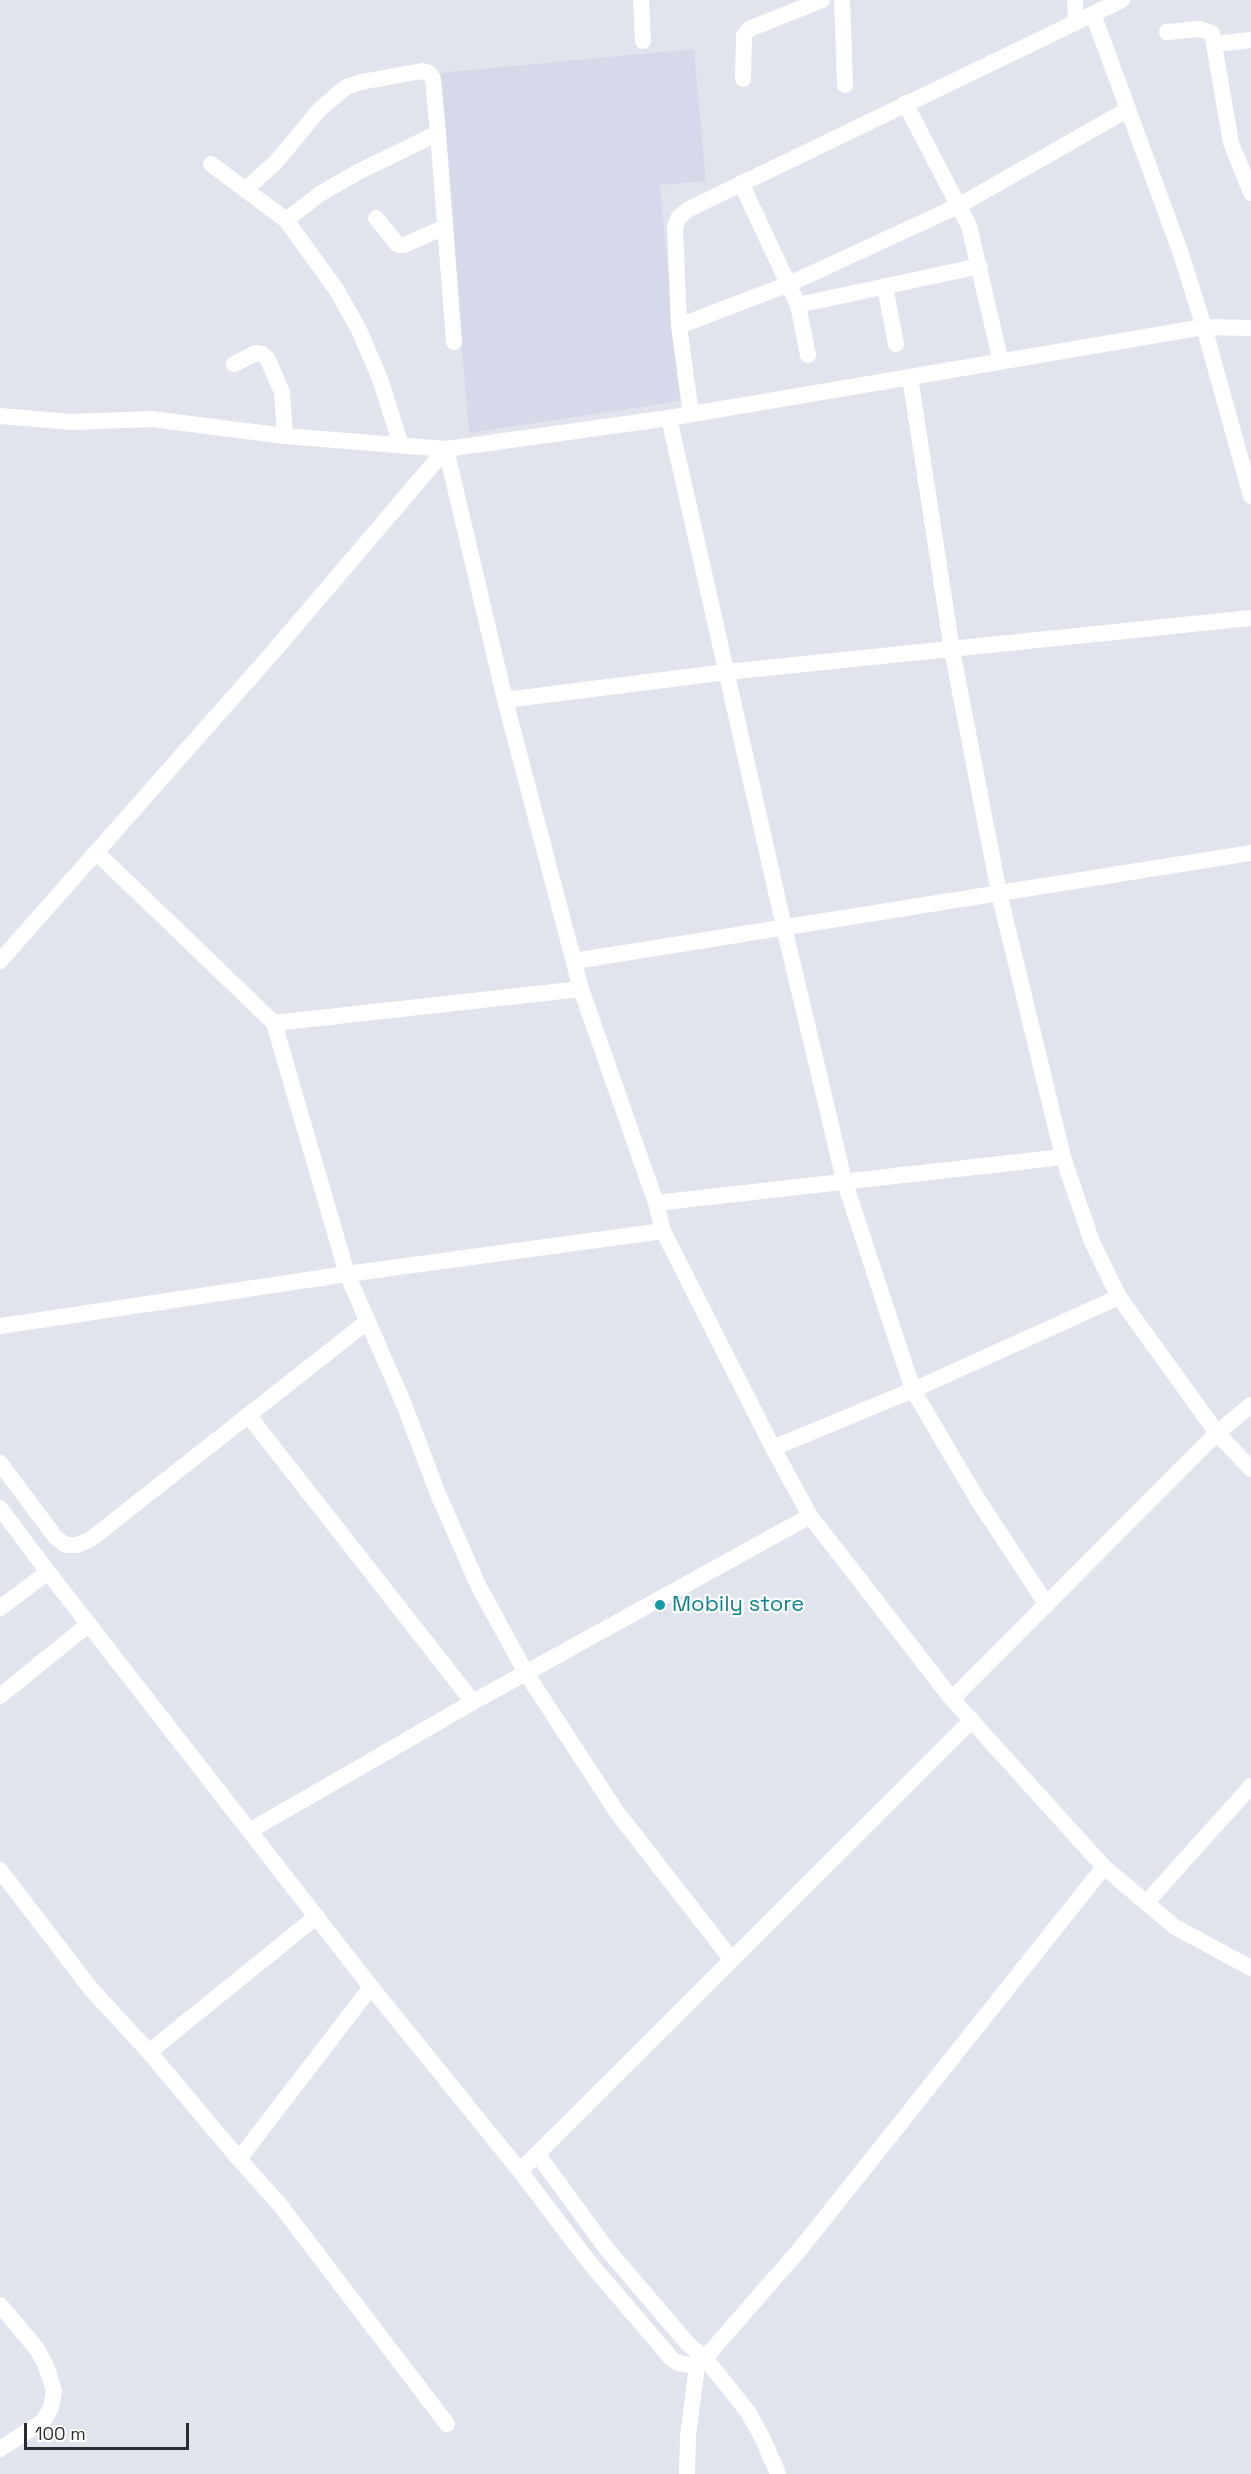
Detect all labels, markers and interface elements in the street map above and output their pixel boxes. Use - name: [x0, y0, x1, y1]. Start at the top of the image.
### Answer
- place label: Mobily store: [672, 1592, 804, 1618]
- marker: Mobily store: [653, 1598, 667, 1612]
- scale bar: [27, 2411, 192, 2449]
- text: 100 m: [35, 2422, 86, 2445]

